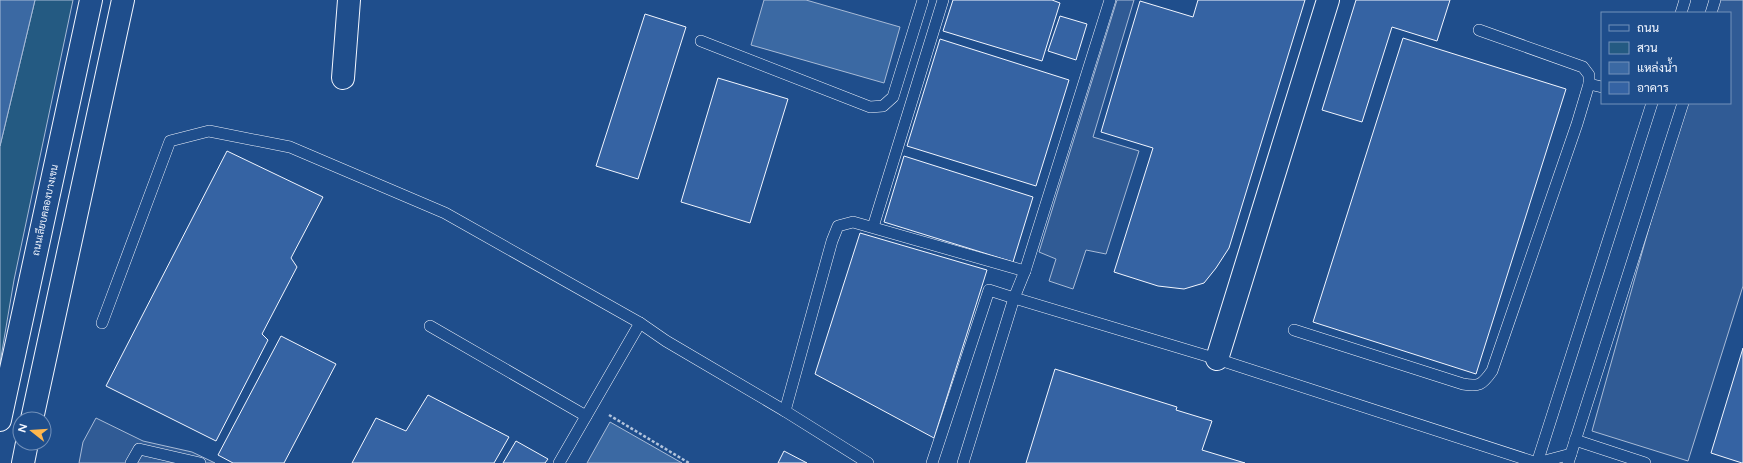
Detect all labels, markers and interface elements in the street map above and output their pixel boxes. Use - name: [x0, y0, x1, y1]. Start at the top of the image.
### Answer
- legend: [1601, 12, 1731, 104]
- text: ถนน: [1637, 21, 1660, 35]
- text: สวน: [1637, 41, 1658, 55]
- text: แหล่งน้ำ: [1637, 57, 1677, 75]
- text: อาคาร: [1637, 81, 1669, 95]
- street label: ถนนเลียบคลองบางเขน: [29, 163, 61, 257]
- north arrow: [12, 411, 52, 451]
- text: N: [15, 422, 30, 434]

